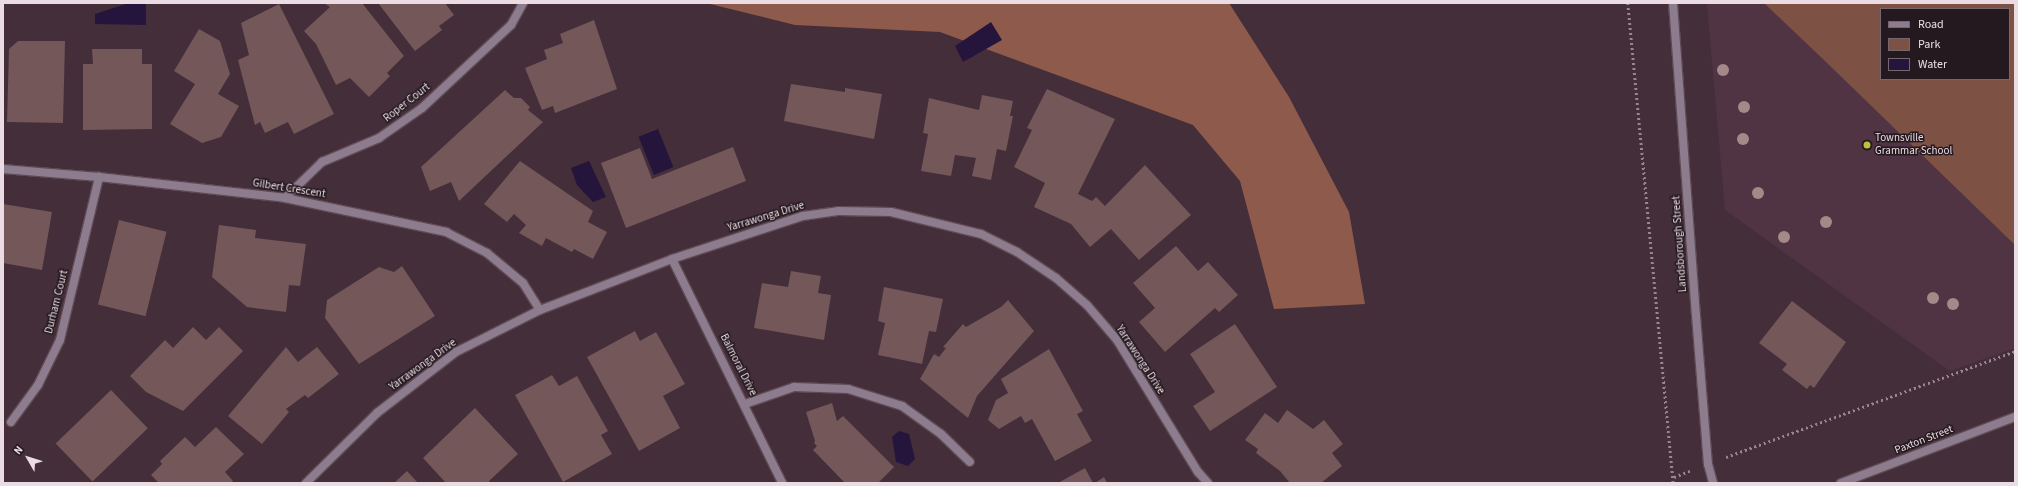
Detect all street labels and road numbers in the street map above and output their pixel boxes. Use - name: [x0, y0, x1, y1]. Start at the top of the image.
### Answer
- street label: Roper Court: [381, 81, 433, 125]
- street label: Gilbert Crescent: [252, 177, 326, 201]
- street label: Landsborough Street: [1670, 195, 1690, 293]
- street label: Yarrawonga Drive: [726, 199, 806, 235]
- street label: Durham Court: [43, 269, 71, 335]
- street label: Yarrawonga Drive: [1113, 323, 1167, 397]
- street label: Balmoral Drive: [717, 332, 759, 398]
- street label: Yarrawonga Drive: [387, 336, 459, 394]
- street label: Paxton Street: [1893, 423, 1955, 457]

